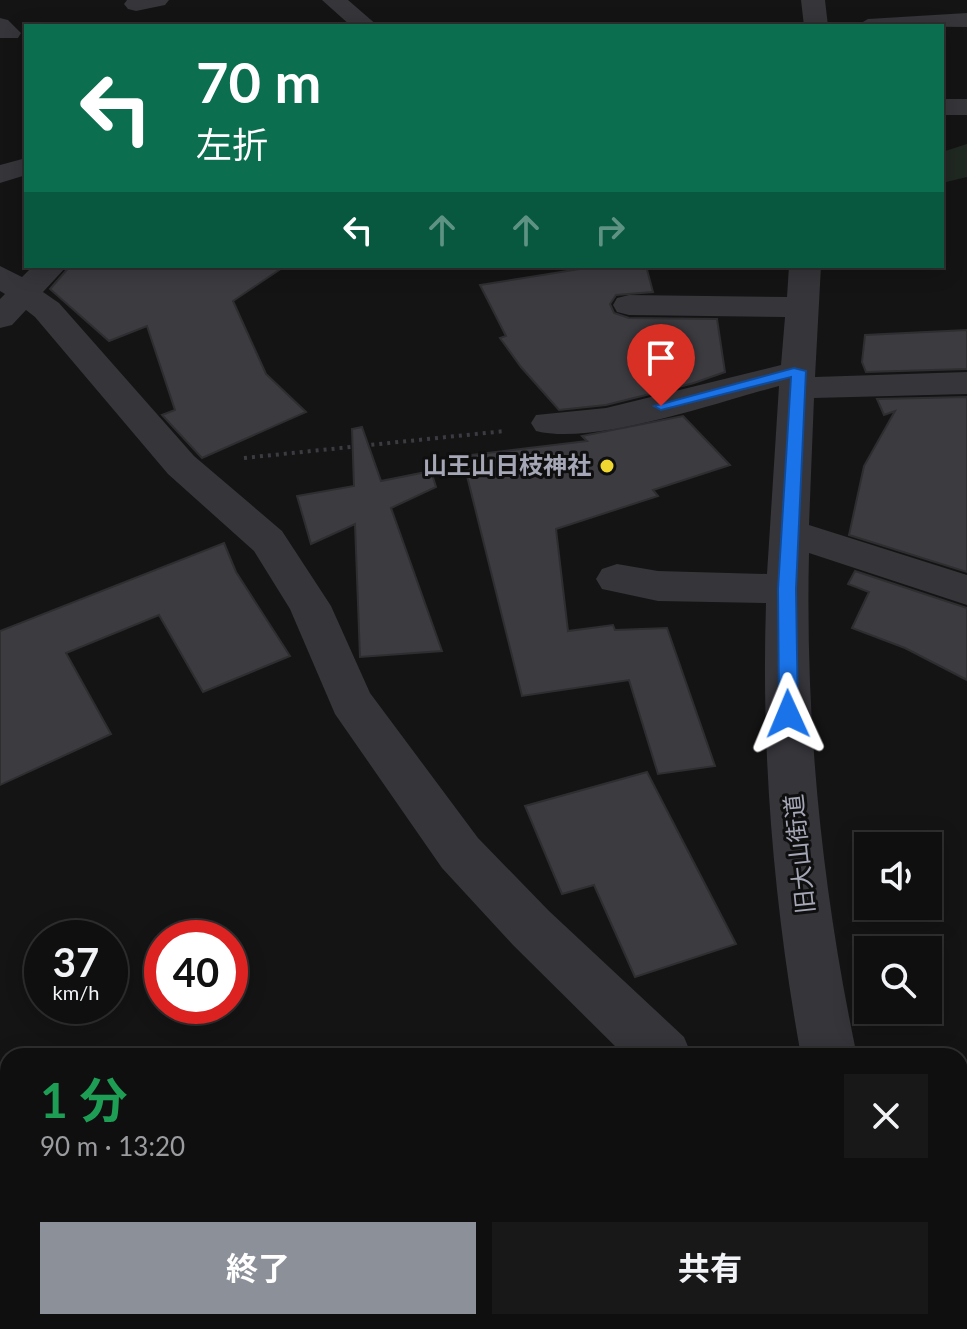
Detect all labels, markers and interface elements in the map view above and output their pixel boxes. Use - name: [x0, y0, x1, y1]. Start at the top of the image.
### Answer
- text: 70 m: [196, 48, 321, 115]
- icon: left: [64, 56, 168, 160]
- text: 左折: [196, 122, 268, 166]
- icon: left: [336, 208, 380, 252]
- icon: ahead: [420, 208, 464, 252]
- icon: ahead: [504, 208, 548, 252]
- icon: right: [588, 208, 632, 252]
- pin: [627, 324, 695, 406]
- icon: arrive: [639, 336, 683, 380]
- place label: 山王山日枝神社: [423, 450, 591, 479]
- marker: 山王山日枝神社: [598, 457, 616, 475]
- position arrow: [746, 672, 830, 756]
- street label: 旧大山街道: [778, 793, 819, 915]
- map controls: [854, 832, 942, 1024]
- button: sound: [854, 832, 942, 920]
- speed limit sign: 40: [144, 920, 248, 1024]
- button: search: [854, 936, 942, 1024]
- text: 37: [53, 938, 99, 986]
- text: km/h: [53, 980, 99, 1004]
- text: 1 分: [40, 1071, 128, 1128]
- button: close: [844, 1074, 928, 1158]
- text: 90 m · 13:20: [40, 1130, 185, 1162]
- button: 終了: [40, 1222, 476, 1314]
- button: 共有: [492, 1222, 928, 1314]

